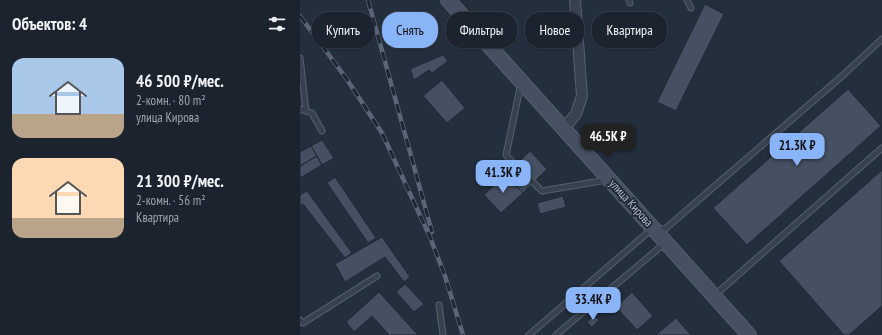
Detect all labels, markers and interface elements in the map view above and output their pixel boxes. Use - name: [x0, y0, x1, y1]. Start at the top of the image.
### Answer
- chip: Купить: [312, 12, 374, 48]
- chip: Снять: [382, 12, 438, 48]
- chip: Фильтры: [446, 12, 517, 48]
- chip: Новое: [525, 12, 584, 48]
- chip: Квартира: [592, 12, 667, 48]
- text: Объектов: 4: [12, 13, 87, 35]
- icon: filters: [266, 13, 288, 35]
- text: 46 500 ₽/мес.: [136, 70, 224, 92]
- icon: home: [44, 74, 92, 122]
- text: 2-комн. · 80 m²: [136, 92, 206, 109]
- text: улица Кирова: [136, 109, 199, 126]
- pin: 46.5K ₽: [571, 124, 645, 158]
- text: 46.5K ₽: [590, 128, 626, 145]
- pin: 21.3K ₽: [760, 133, 834, 167]
- text: 21.3K ₽: [779, 137, 815, 154]
- pin: 41.3K ₽: [466, 160, 540, 194]
- text: 41.3K ₽: [485, 164, 521, 181]
- text: 21 300 ₽/мес.: [136, 170, 224, 192]
- icon: home: [44, 174, 92, 222]
- street label: улица Кирова: [606, 176, 657, 230]
- text: 2-комн. · 56 m²: [136, 192, 206, 209]
- text: Квартира: [136, 209, 179, 226]
- pin: 33.4K ₽: [556, 287, 630, 321]
- text: 33.4K ₽: [575, 291, 611, 308]

